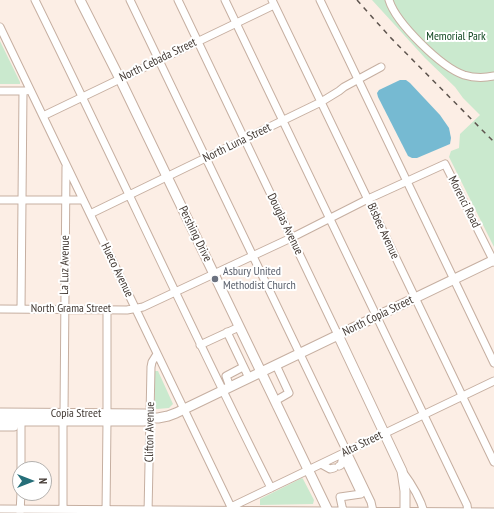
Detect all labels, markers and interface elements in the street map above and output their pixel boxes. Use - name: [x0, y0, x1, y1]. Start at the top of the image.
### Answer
- park label: Memorial Park: [426, 30, 486, 44]
- street label: North Cebada Street: [117, 35, 199, 85]
- street label: North Luna Street: [201, 120, 273, 166]
- street label: Morenci Road: [445, 174, 483, 230]
- street label: Douglas Avenue: [264, 191, 306, 257]
- street label: Bisbee Avenue: [364, 201, 402, 261]
- street label: Pershing Drive: [175, 204, 215, 264]
- street label: La Luz Avenue: [57, 235, 73, 295]
- street label: Hueco Avenue: [98, 240, 136, 300]
- place label: Asbury United Methodist Church: [223, 265, 296, 293]
- marker: Asbury United Methodist Church: [210, 274, 220, 284]
- street label: North Copia Street: [340, 293, 416, 339]
- street label: North Grama Street: [31, 302, 111, 316]
- street label: Clifton Avenue: [142, 402, 158, 462]
- street label: Copia Street: [51, 407, 101, 421]
- street label: Alta Street: [339, 428, 385, 460]
- north arrow: [12, 461, 52, 501]
- text: N: [36, 478, 50, 484]

